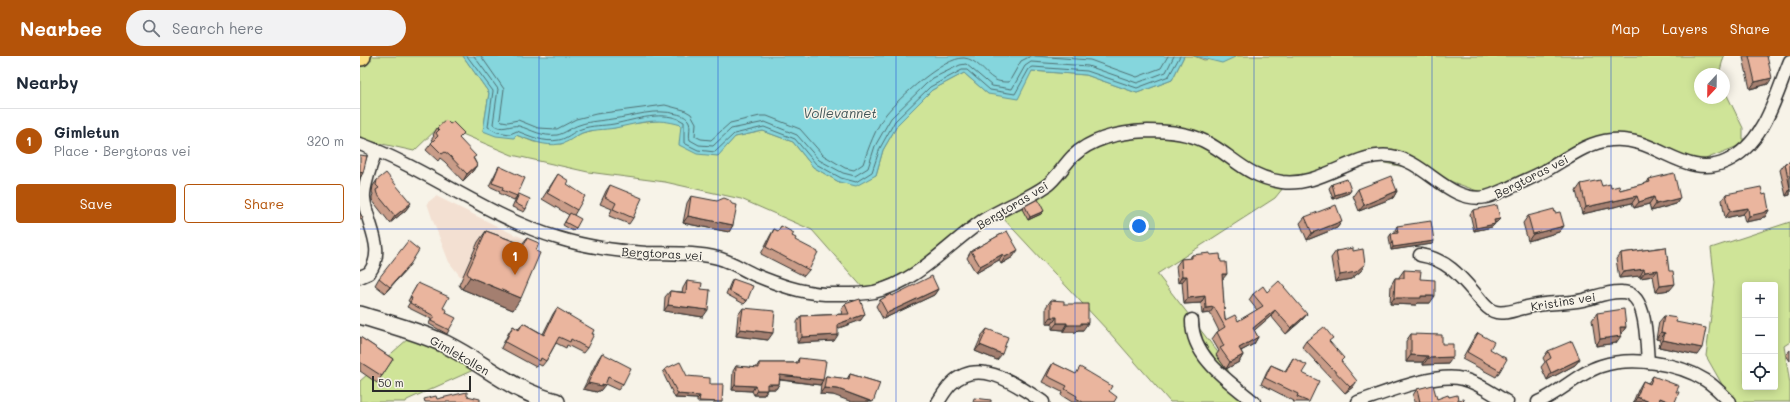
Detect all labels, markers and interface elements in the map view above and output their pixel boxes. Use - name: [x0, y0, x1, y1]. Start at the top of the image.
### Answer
- search box: [126, 10, 406, 46]
- text: Nearbee: [20, 16, 102, 41]
- icon: search: [140, 17, 162, 39]
- text: Search here: [172, 18, 263, 38]
- text: Map: [1611, 19, 1640, 38]
- text: Layers: [1662, 19, 1708, 38]
- text: Share: [1730, 19, 1770, 38]
- north arrow: [1694, 68, 1730, 104]
- text: Nearby: [16, 71, 78, 93]
- water label: Vollevannet: [803, 104, 877, 121]
- text: Gimletun: [54, 122, 119, 142]
- text: 1: [26, 132, 32, 149]
- text: 320 m: [307, 132, 344, 149]
- text: Place · Bergtoras vei: [54, 142, 191, 159]
- street label: Bergtoras vei: [1491, 151, 1571, 201]
- street label: Bergtoras vei: [973, 177, 1051, 233]
- button: Save: [16, 184, 176, 223]
- button: Share: [184, 184, 344, 223]
- your location: [1129, 216, 1149, 236]
- pin: 1: [502, 242, 528, 275]
- street label: Bergtoras vei: [621, 243, 703, 263]
- map controls: [1742, 282, 1778, 390]
- button: +: [1742, 282, 1778, 318]
- street label: Kristins vei: [1529, 288, 1597, 314]
- button: −: [1742, 318, 1778, 354]
- street label: Gimlekollen: [427, 332, 493, 378]
- button: locate: [1742, 354, 1778, 390]
- scale bar: [372, 374, 471, 393]
- text: 50 m: [378, 375, 404, 390]

